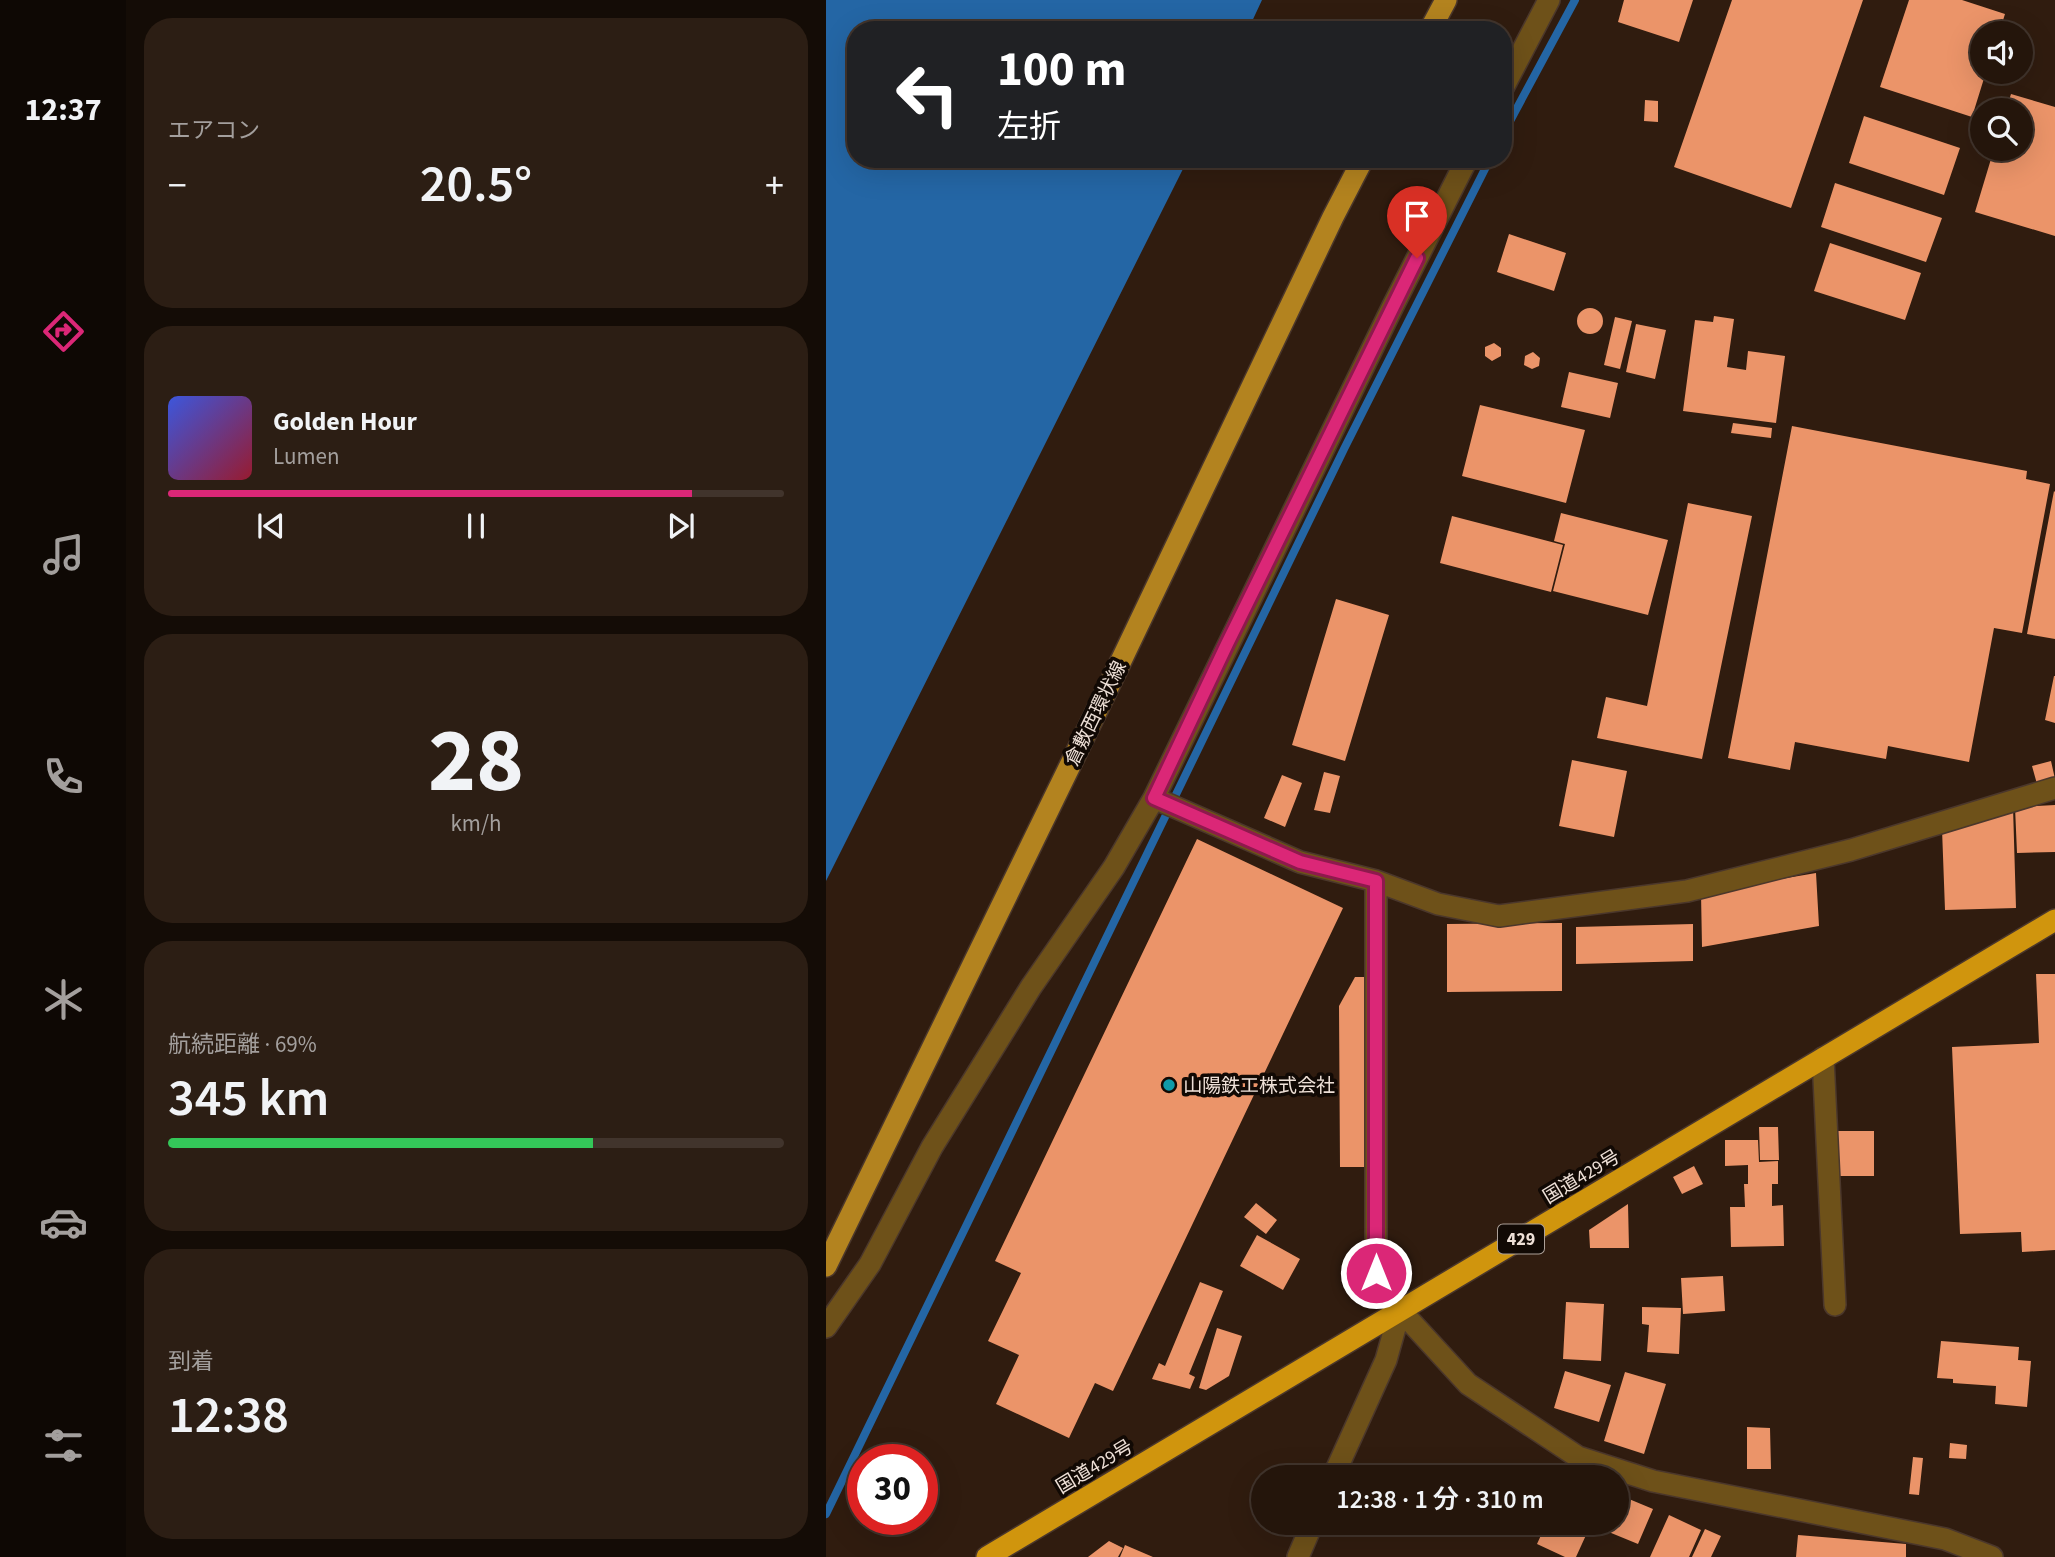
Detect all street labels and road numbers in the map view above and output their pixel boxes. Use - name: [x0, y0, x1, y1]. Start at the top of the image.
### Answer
- street label: 倉敷西環状線: [1059, 657, 1133, 771]
- street label: 国道429号: [1538, 1144, 1625, 1211]
- road number: 429: [1498, 1224, 1544, 1254]
- street label: 国道429号: [1051, 1434, 1138, 1501]

